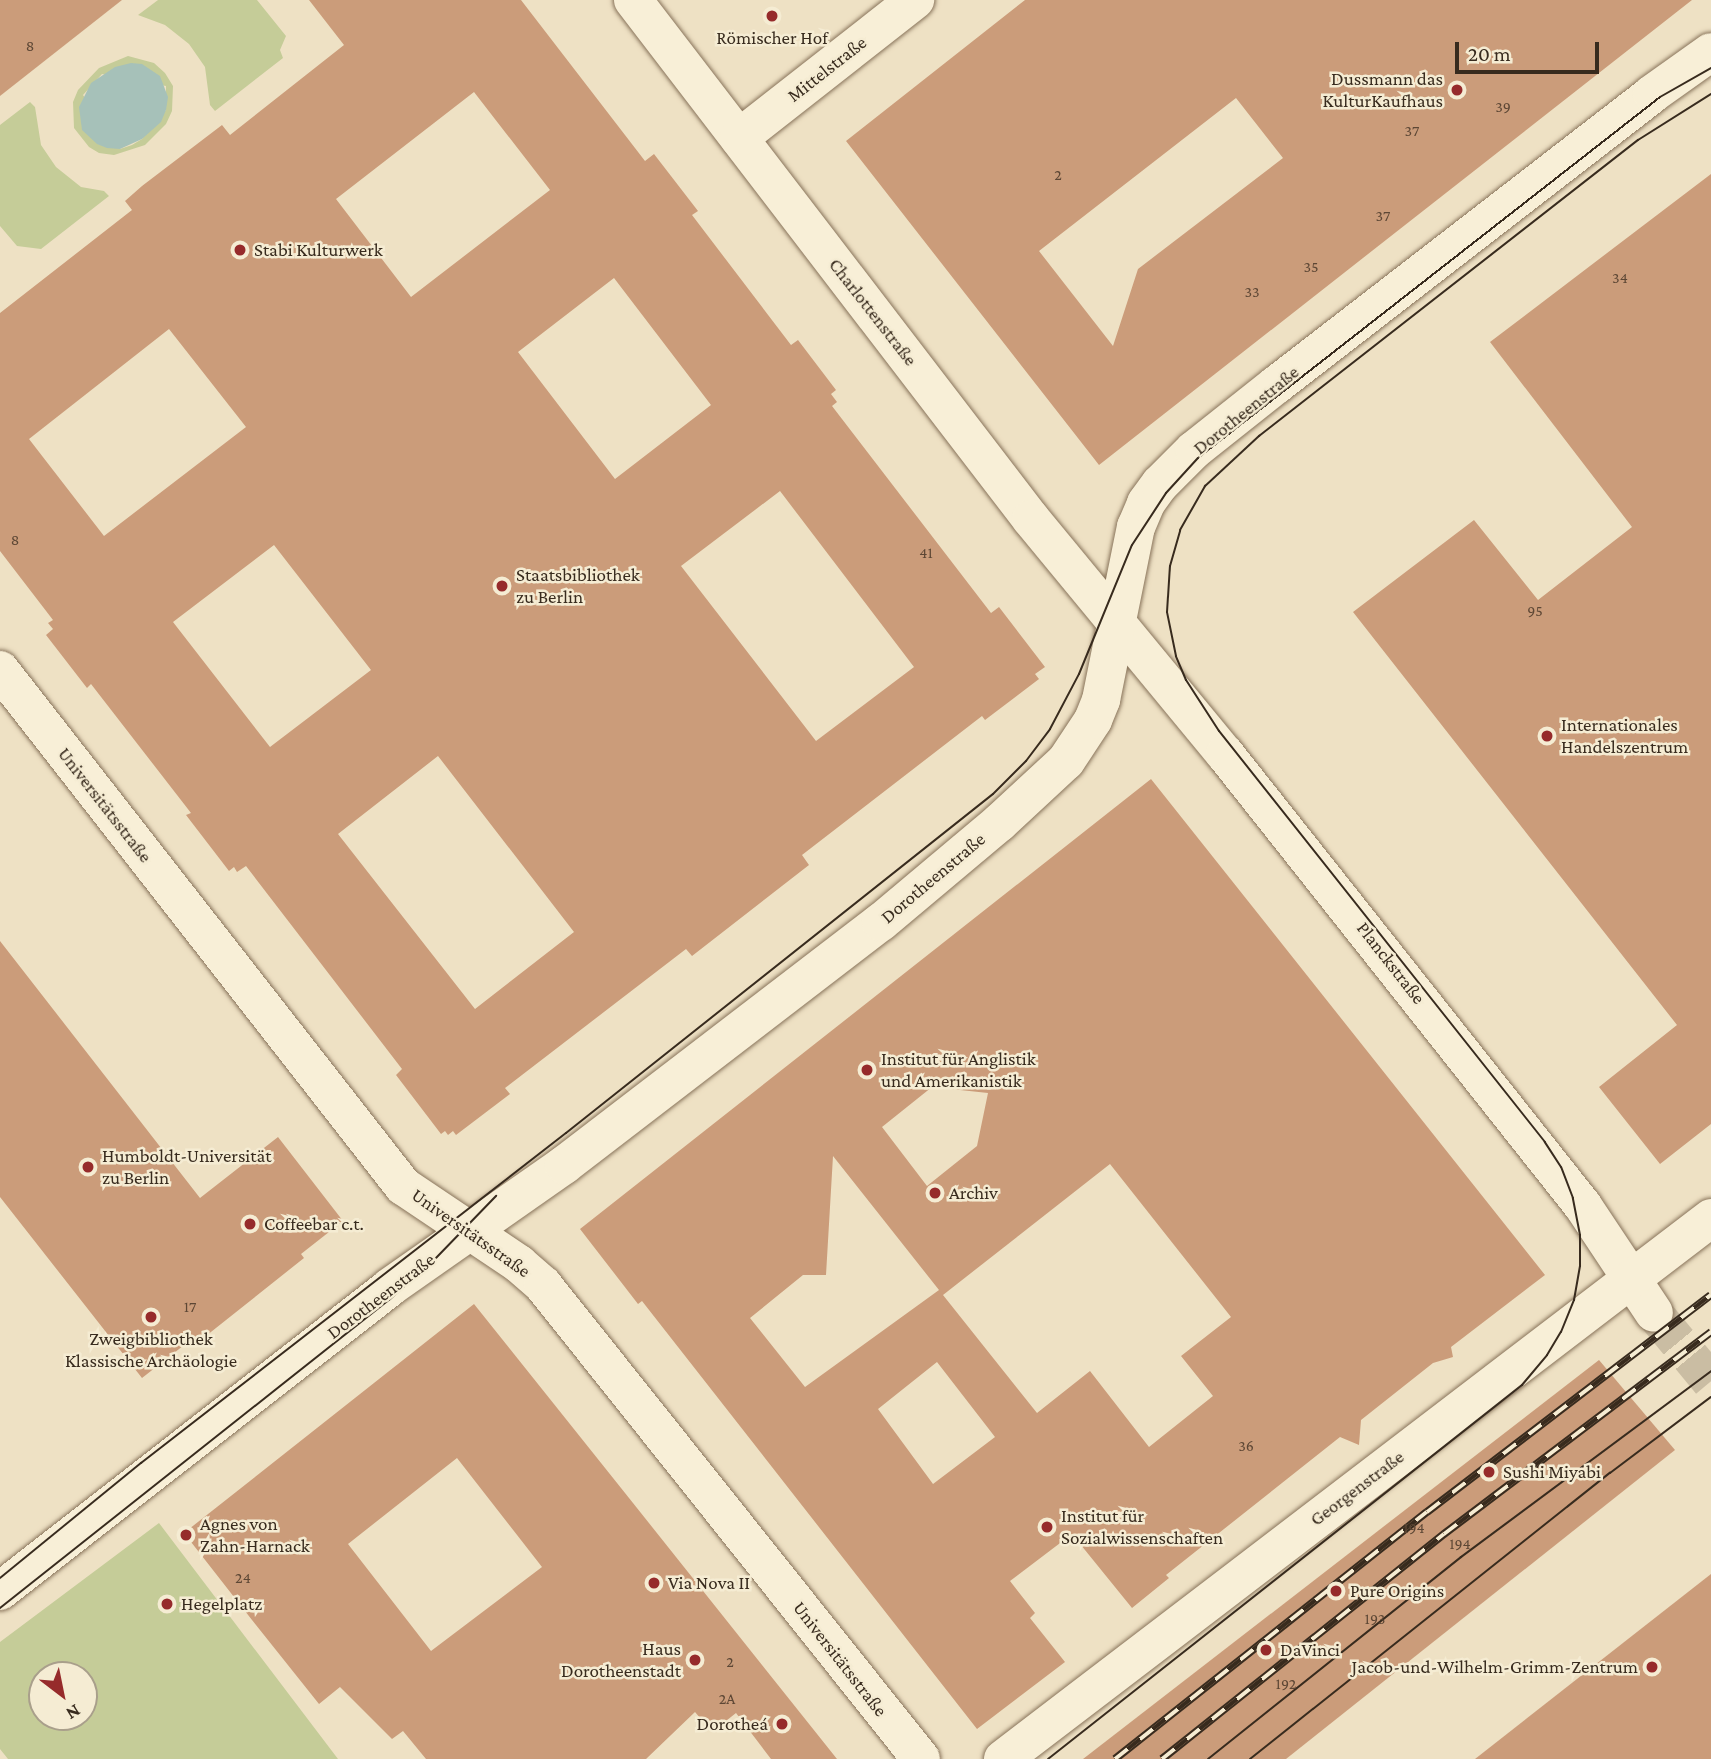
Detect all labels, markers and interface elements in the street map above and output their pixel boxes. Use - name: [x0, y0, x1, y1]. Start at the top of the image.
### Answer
- marker: Römischer Hof: [764, 8, 780, 24]
- place label: Römischer Hof: [716, 27, 828, 49]
- scale bar: [1459, 28, 1602, 72]
- street label: Mittelstraße: [783, 31, 871, 107]
- house number: 8: [26, 36, 34, 56]
- text: 20 m: [1468, 42, 1511, 66]
- place label: Dussmann das KulturKaufhaus: [1323, 68, 1443, 112]
- marker: Dussmann das KulturKaufhaus: [1449, 82, 1465, 98]
- house number: 39: [1495, 97, 1511, 117]
- house number: 37: [1405, 121, 1419, 141]
- house number: 2: [1054, 165, 1062, 185]
- house number: 37: [1376, 206, 1390, 226]
- place label: Stabi Kulturwerk: [254, 239, 383, 261]
- marker: Stabi Kulturwerk: [232, 242, 248, 258]
- street label: Charlottenstraße: [824, 254, 922, 370]
- house number: 35: [1303, 257, 1319, 277]
- house number: 34: [1612, 268, 1628, 288]
- house number: 33: [1244, 282, 1260, 302]
- street label: Dorotheenstraße: [1189, 361, 1303, 459]
- house number: 8: [11, 530, 19, 550]
- house number: 41: [919, 543, 933, 563]
- place label: Staatsbibliothek zu Berlin: [516, 564, 640, 608]
- marker: Staatsbibliothek zu Berlin: [494, 578, 510, 594]
- house number: 95: [1527, 601, 1543, 621]
- place label: Internationales Handelszentrum: [1561, 714, 1688, 758]
- marker: Internationales Handelszentrum: [1539, 728, 1555, 744]
- street label: Universitätsstraße: [53, 743, 157, 867]
- street label: Dorotheenstraße: [876, 828, 990, 928]
- street label: Planckstraße: [1352, 917, 1430, 1009]
- place label: Institut für Anglistik und Amerikanistik: [881, 1048, 1036, 1092]
- marker: Institut für Anglistik und Amerikanistik: [859, 1062, 875, 1078]
- place label: Humboldt-Universität zu Berlin: [102, 1145, 272, 1189]
- marker: Humboldt-Universität zu Berlin: [80, 1159, 96, 1175]
- place label: Archiv: [949, 1182, 998, 1204]
- street label: Universitätsstraße: [407, 1184, 535, 1282]
- marker: Archiv: [927, 1185, 943, 1201]
- place label: Coffeebar c.t.: [264, 1213, 364, 1235]
- marker: Coffeebar c.t.: [242, 1216, 258, 1232]
- street label: Dorotheenstraße: [323, 1248, 439, 1344]
- house number: 17: [184, 1297, 196, 1317]
- marker: Zweigbibliothek Klassische Archäologie: [143, 1309, 159, 1325]
- place label: Zweigbibliothek Klassische Archäologie: [65, 1328, 237, 1372]
- house number: 36: [1238, 1436, 1254, 1456]
- street label: Georgenstraße: [1306, 1445, 1408, 1531]
- place label: Sushi Miyabi: [1503, 1461, 1601, 1483]
- marker: Sushi Miyabi: [1481, 1464, 1497, 1480]
- place label: Institut für Sozialwissenschaften: [1061, 1505, 1223, 1549]
- place label: Agnes von Zahn-Harnack: [200, 1513, 310, 1557]
- house number: 194: [1403, 1518, 1425, 1538]
- marker: Institut für Sozialwissenschaften: [1039, 1519, 1055, 1535]
- marker: Agnes von Zahn-Harnack: [178, 1527, 194, 1543]
- house number: 194: [1449, 1534, 1471, 1554]
- house number: 24: [235, 1568, 251, 1588]
- place label: Via Nova II: [668, 1572, 750, 1594]
- marker: Via Nova II: [646, 1575, 662, 1591]
- place label: Pure Origins: [1350, 1580, 1444, 1602]
- marker: Pure Origins: [1328, 1583, 1344, 1599]
- place label: Hegelplatz: [181, 1593, 262, 1615]
- marker: Hegelplatz: [159, 1596, 175, 1612]
- street label: Universitätsstraße: [788, 1597, 892, 1721]
- house number: 193: [1365, 1609, 1385, 1629]
- place label: Haus Dorotheenstadt: [561, 1638, 681, 1682]
- place label: DaVinci: [1280, 1639, 1340, 1661]
- marker: DaVinci: [1258, 1642, 1274, 1658]
- marker: Haus Dorotheenstadt: [687, 1652, 703, 1668]
- house number: 2: [726, 1652, 734, 1672]
- place label: Jacob-und-Wilhelm-Grimm-Zentrum: [1352, 1656, 1638, 1678]
- marker: Jacob-und-Wilhelm-Grimm-Zentrum: [1644, 1659, 1660, 1675]
- north arrow: [28, 1661, 98, 1731]
- house number: 192: [1276, 1674, 1296, 1694]
- house number: 2A: [719, 1689, 735, 1709]
- text: N: [62, 1700, 84, 1725]
- place label: Dorotheá: [697, 1713, 768, 1735]
- marker: Dorotheá: [774, 1716, 790, 1732]

